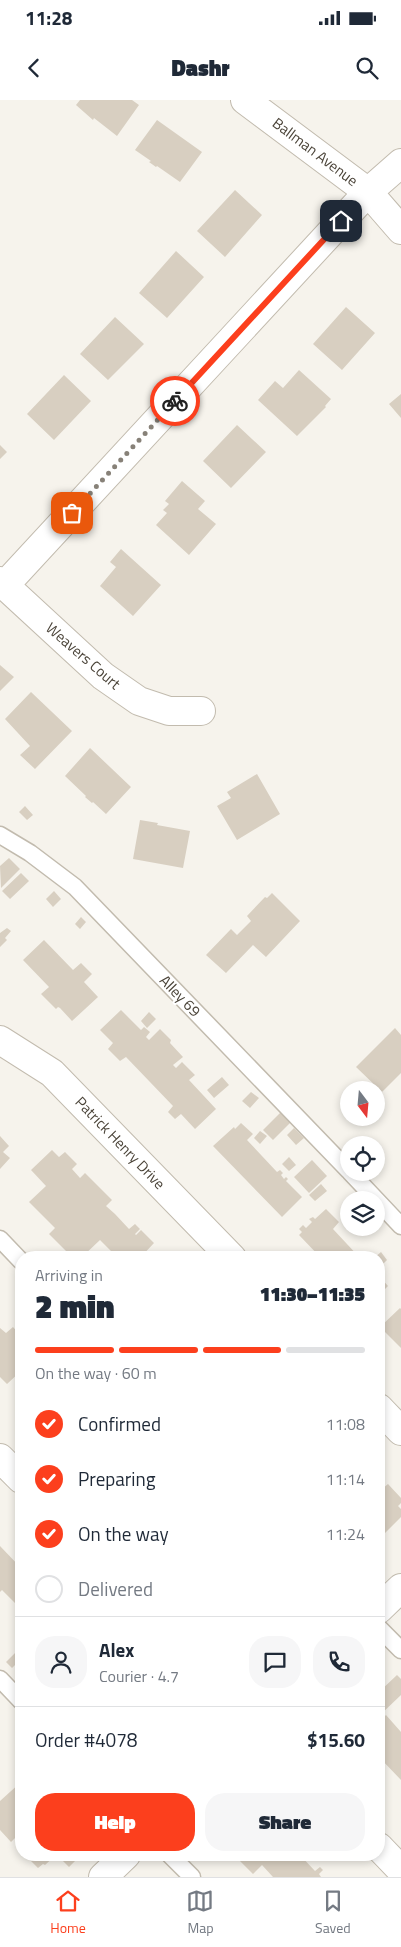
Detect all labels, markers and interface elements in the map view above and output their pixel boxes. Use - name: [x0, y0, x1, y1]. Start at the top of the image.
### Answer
- text: 11:28: [25, 3, 72, 32]
- text: Dashr: [171, 51, 230, 85]
- icon: back: [20, 54, 48, 82]
- icon: search: [353, 54, 381, 82]
- street label: Ballman Avenue: [268, 112, 363, 191]
- pin: [320, 200, 362, 242]
- icon: home: [327, 207, 355, 235]
- courier: [150, 376, 200, 426]
- icon: bike: [161, 387, 189, 415]
- pin: [51, 492, 93, 534]
- icon: bag: [58, 499, 86, 527]
- street label: Weavers Court: [41, 617, 126, 695]
- street label: Alley 69: [154, 969, 206, 1022]
- north arrow: [340, 1081, 385, 1126]
- map controls: [340, 1081, 385, 1236]
- street label: Patrick Henry Drive: [70, 1091, 171, 1194]
- button: locate: [340, 1136, 385, 1181]
- button: layers: [340, 1191, 385, 1236]
- text: Arriving in: [35, 1263, 103, 1287]
- text: 11:30–11:35: [260, 1279, 365, 1308]
- text: 2 min: [35, 1282, 115, 1330]
- text: On the way · 60 m: [35, 1361, 157, 1385]
- text: Confirmed: [78, 1409, 161, 1438]
- icon: check: [35, 1410, 63, 1438]
- text: 11:08: [326, 1412, 365, 1436]
- text: Preparing: [78, 1464, 155, 1493]
- icon: check: [35, 1465, 63, 1493]
- text: 11:14: [326, 1467, 365, 1491]
- text: On the way: [78, 1519, 169, 1548]
- icon: check: [35, 1520, 63, 1548]
- text: 11:24: [326, 1522, 365, 1546]
- text: Delivered: [78, 1574, 153, 1603]
- text: Alex: [99, 1635, 134, 1664]
- button: person: [35, 1636, 87, 1688]
- button: chat: [249, 1636, 301, 1688]
- button: phone: [313, 1636, 365, 1688]
- text: Courier · 4.7: [99, 1664, 179, 1688]
- text: Order #4078: [35, 1725, 137, 1754]
- text: $15.60: [307, 1725, 365, 1754]
- button: Help: [35, 1793, 195, 1851]
- button: Share: [205, 1793, 365, 1851]
- tab: Home: [50, 1887, 86, 1938]
- tab: Map: [186, 1887, 214, 1938]
- tab: Saved: [315, 1887, 351, 1938]

